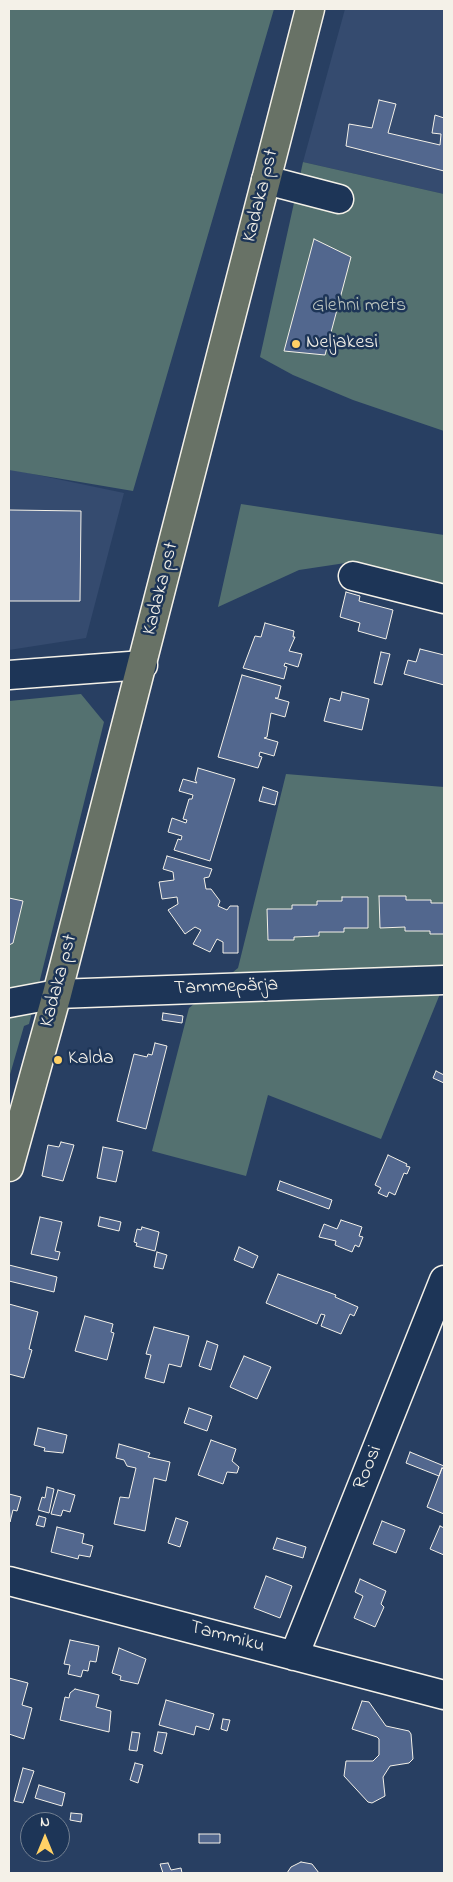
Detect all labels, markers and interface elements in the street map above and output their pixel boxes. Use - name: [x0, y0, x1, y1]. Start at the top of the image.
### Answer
- street label: Kadaka pst: [239, 147, 285, 245]
- park label: Glehni mets: [312, 295, 406, 319]
- place label: Neljakesi: [306, 332, 378, 356]
- marker: Neljakesi: [290, 338, 302, 350]
- street label: Kadaka pst: [139, 540, 185, 638]
- street label: Kadaka pst: [36, 932, 84, 1030]
- street label: Tammepärja: [173, 974, 279, 1002]
- place label: Kalda: [68, 1048, 114, 1072]
- marker: Kalda: [52, 1054, 64, 1066]
- street label: Roosi: [349, 1442, 389, 1494]
- street label: Tammiku: [187, 1616, 267, 1660]
- north arrow: [20, 1812, 70, 1862]
- text: N: [40, 1812, 50, 1833]

